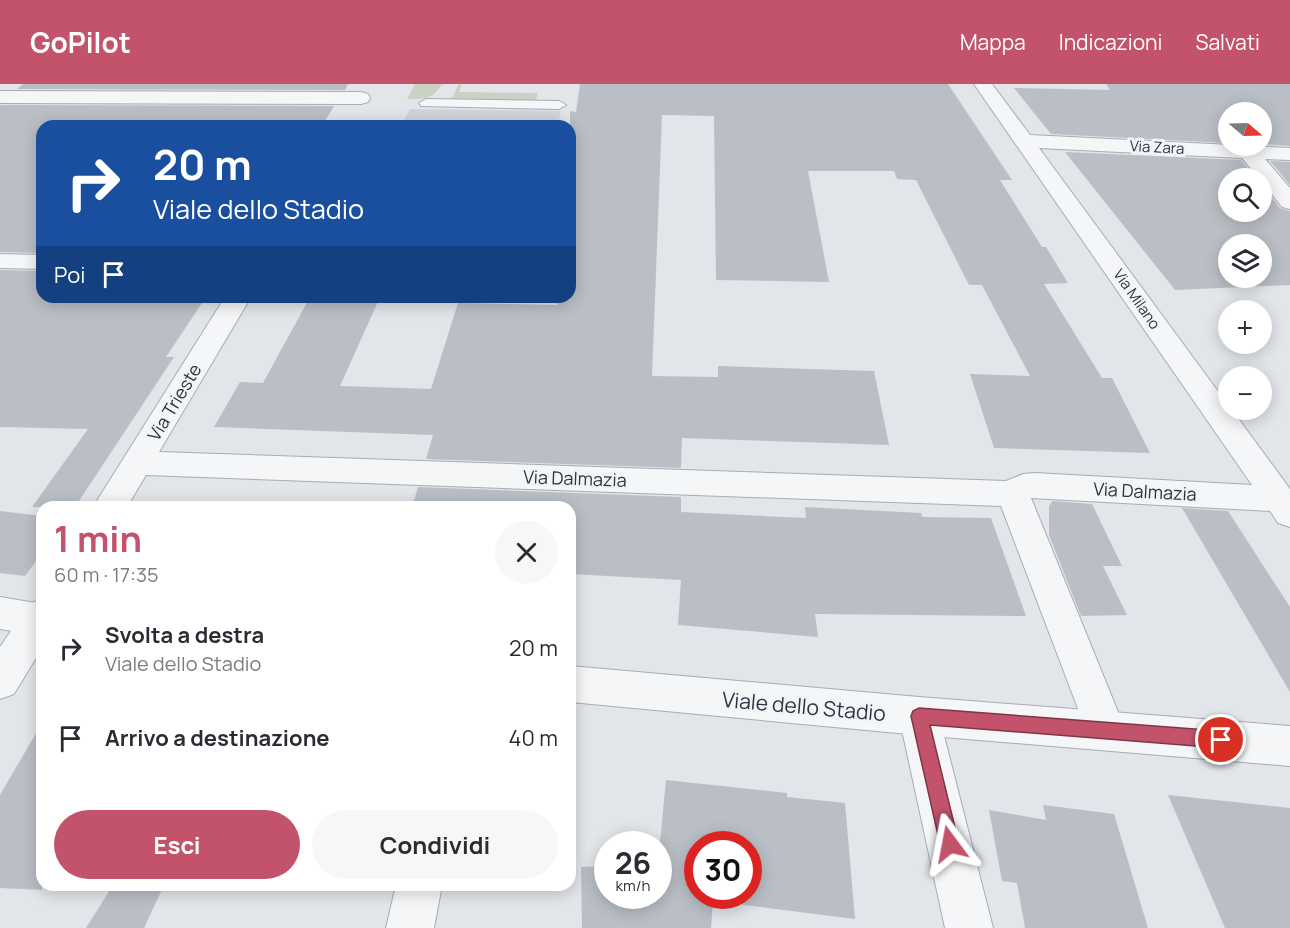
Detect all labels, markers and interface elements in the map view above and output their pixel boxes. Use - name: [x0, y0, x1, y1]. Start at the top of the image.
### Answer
- text: GoPilot: [30, 23, 131, 61]
- text: Mappa: [960, 28, 1026, 56]
- text: Indicazioni: [1059, 28, 1162, 56]
- text: Salvati: [1195, 28, 1260, 56]
- north arrow: [1218, 102, 1272, 156]
- map controls: [1218, 102, 1272, 420]
- text: 20 m: [153, 135, 252, 193]
- street label: Via Zara: [1129, 135, 1185, 159]
- icon: right: [54, 144, 132, 222]
- button: search: [1218, 168, 1272, 222]
- text: Viale dello Stadio: [153, 190, 364, 227]
- button: layers: [1218, 234, 1272, 288]
- icon: arrive: [97, 258, 130, 291]
- text: Poi: [54, 260, 85, 290]
- street label: Via Milano: [1109, 265, 1166, 333]
- button: +: [1218, 300, 1272, 354]
- street label: Via Trieste: [142, 359, 206, 445]
- button: −: [1218, 366, 1272, 420]
- street label: Via Dalmazia: [523, 464, 627, 492]
- street label: Via Dalmazia: [1093, 476, 1197, 506]
- text: 1 min: [54, 514, 142, 563]
- button: close: [495, 521, 558, 584]
- text: 60 m · 17:35: [54, 561, 159, 588]
- text: Svolta a destra: [105, 620, 264, 650]
- icon: right: [54, 632, 87, 665]
- text: 20 m: [509, 633, 558, 663]
- text: Viale dello Stadio: [105, 650, 261, 677]
- street label: Viale dello Stadio: [721, 685, 887, 727]
- pin: [1195, 714, 1246, 765]
- icon: arrive: [54, 722, 87, 755]
- text: Arrivo a destinazione: [105, 723, 329, 753]
- text: 40 m: [509, 723, 558, 753]
- icon: arrive: [1204, 723, 1237, 756]
- button: Esci: [54, 810, 300, 879]
- button: Condividi: [312, 810, 558, 879]
- position arrow: [918, 812, 982, 876]
- speed limit sign: 30: [684, 831, 762, 909]
- text: 26: [615, 842, 651, 883]
- text: km/h: [616, 875, 650, 896]

